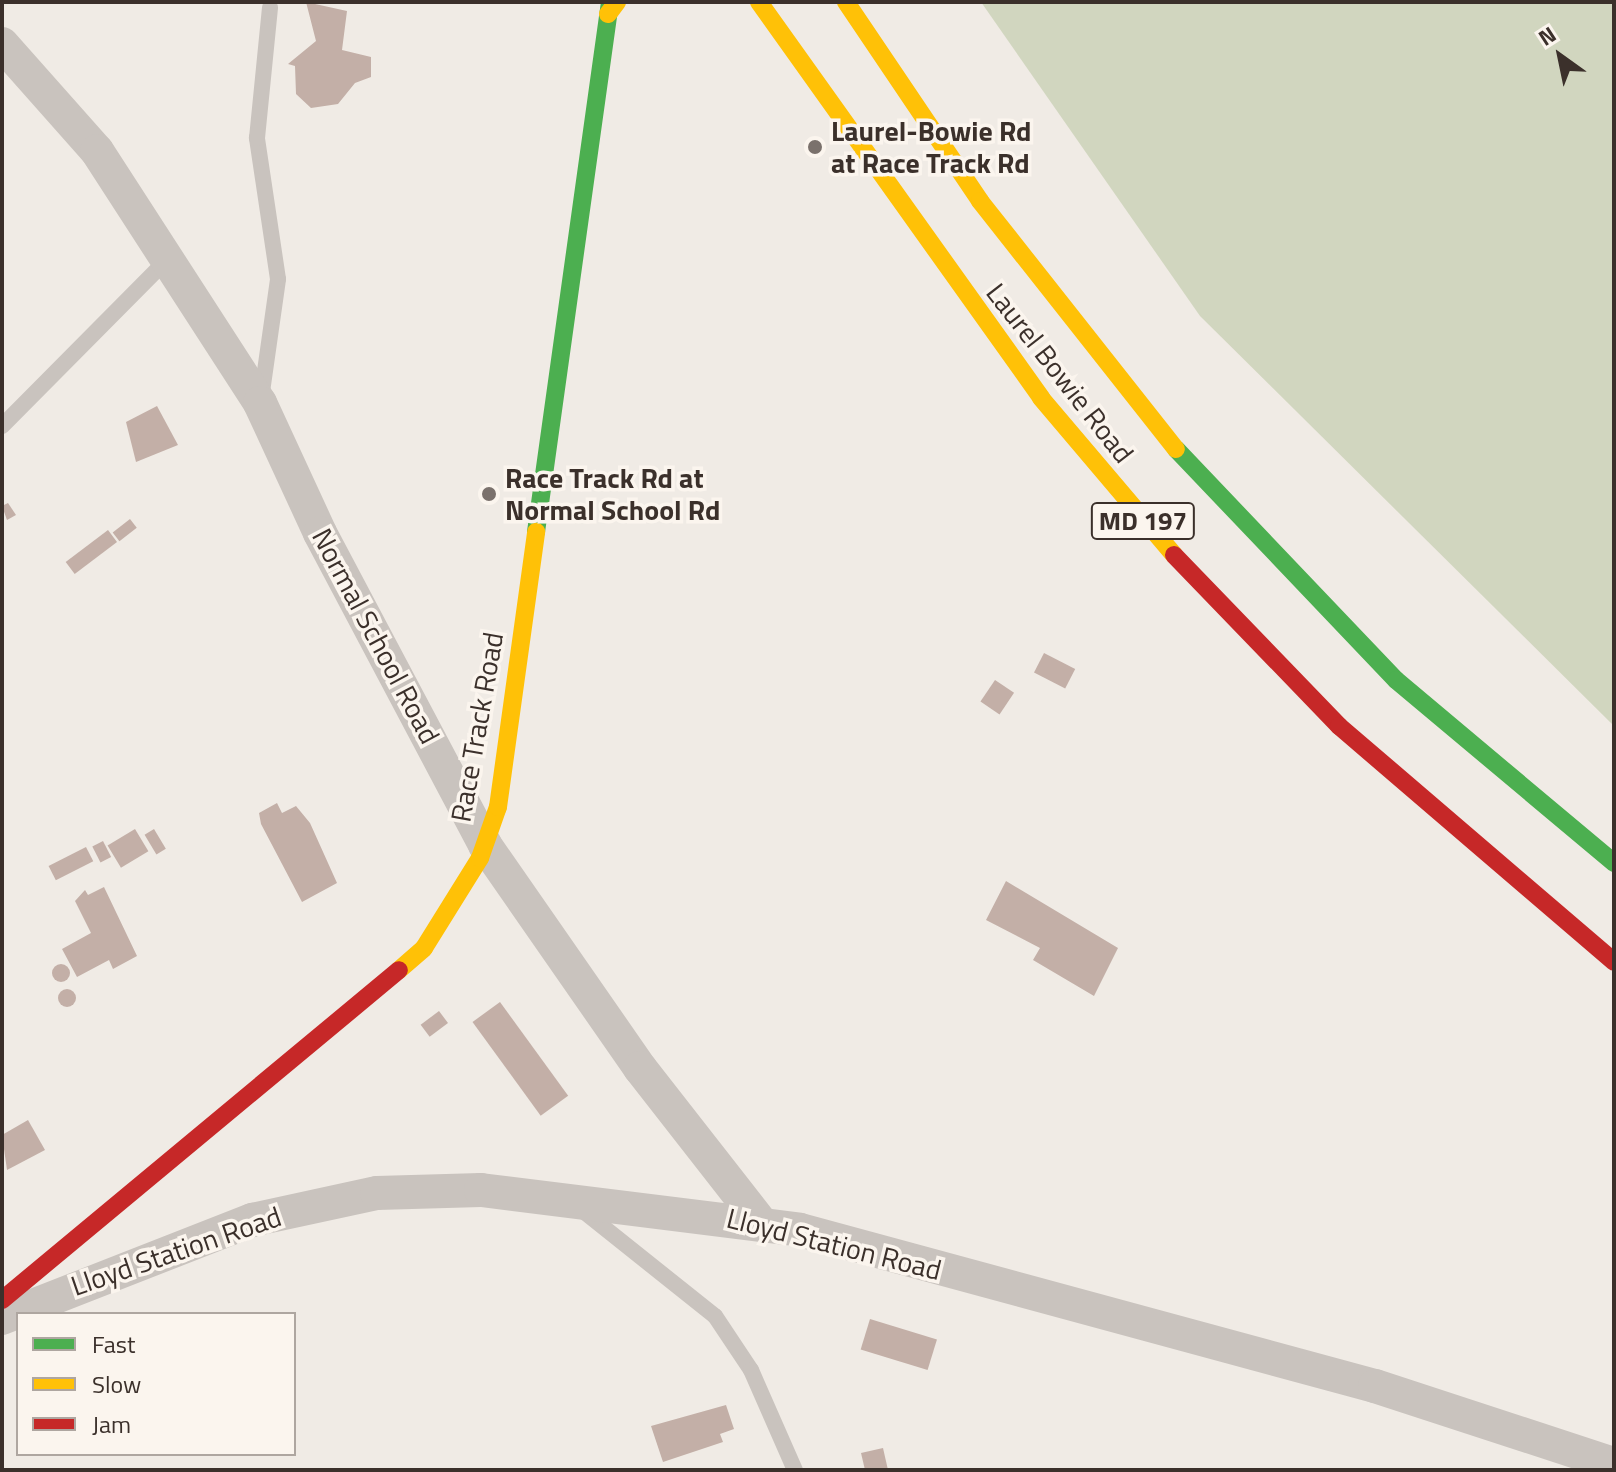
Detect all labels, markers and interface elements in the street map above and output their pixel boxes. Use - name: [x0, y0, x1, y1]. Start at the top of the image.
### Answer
- north arrow: [1520, 16, 1600, 96]
- text: N: [1531, 17, 1563, 54]
- place label: Laurel-Bowie Rd at Race Track Rd: [831, 114, 1031, 180]
- marker: Laurel-Bowie Rd at Race Track Rd: [806, 138, 824, 156]
- street label: Laurel Bowie Road: [979, 276, 1141, 470]
- place label: Race Track Rd at Normal School Rd: [505, 461, 720, 527]
- marker: Race Track Rd at Normal School Rd: [480, 485, 498, 503]
- road number: MD 197: [1089, 499, 1197, 543]
- street label: Normal School Road: [305, 523, 447, 749]
- street label: Race Track Road: [444, 630, 510, 824]
- street label: Lloyd Station Road: [67, 1199, 285, 1303]
- street label: Lloyd Station Road: [723, 1201, 945, 1287]
- legend: [16, 1312, 296, 1456]
- text: Fast: [92, 1326, 135, 1362]
- text: Slow: [92, 1366, 141, 1402]
- text: Jam: [92, 1406, 131, 1442]

